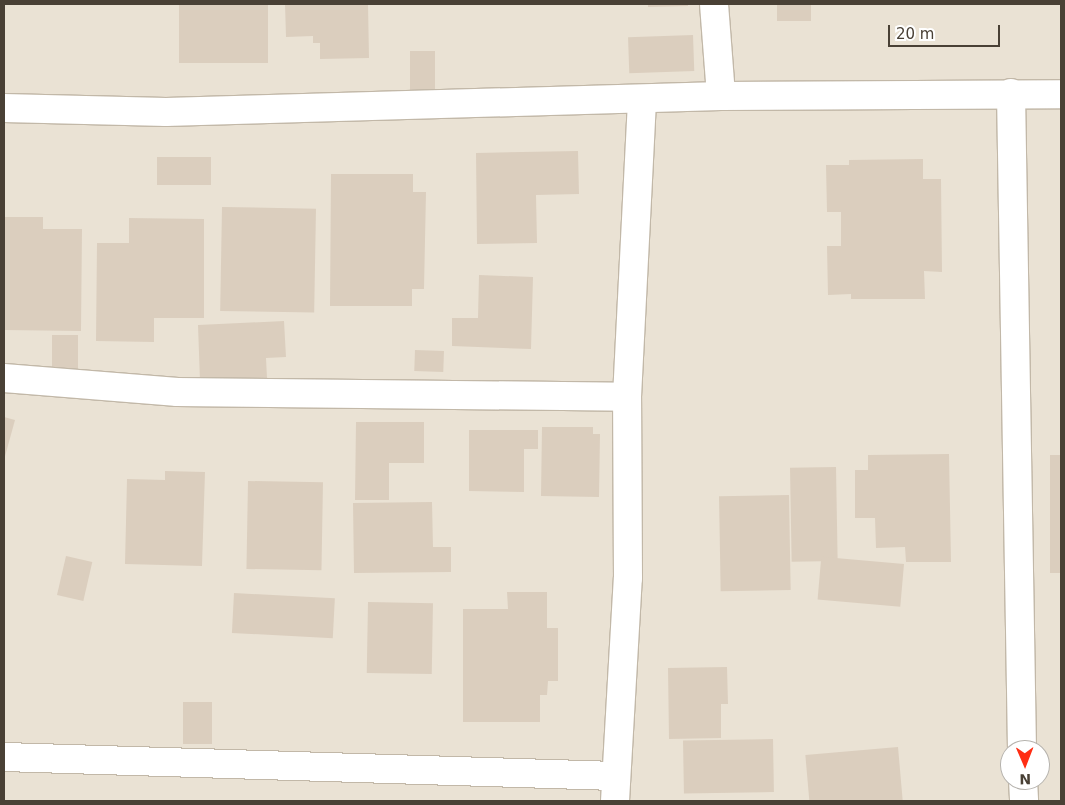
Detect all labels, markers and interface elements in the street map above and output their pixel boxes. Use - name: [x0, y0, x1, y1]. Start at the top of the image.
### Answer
- scale bar: [890, 15, 1002, 47]
- text: 20 m: [896, 25, 934, 43]
- north arrow: [1000, 740, 1050, 790]
- text: N: [1019, 771, 1031, 787]

